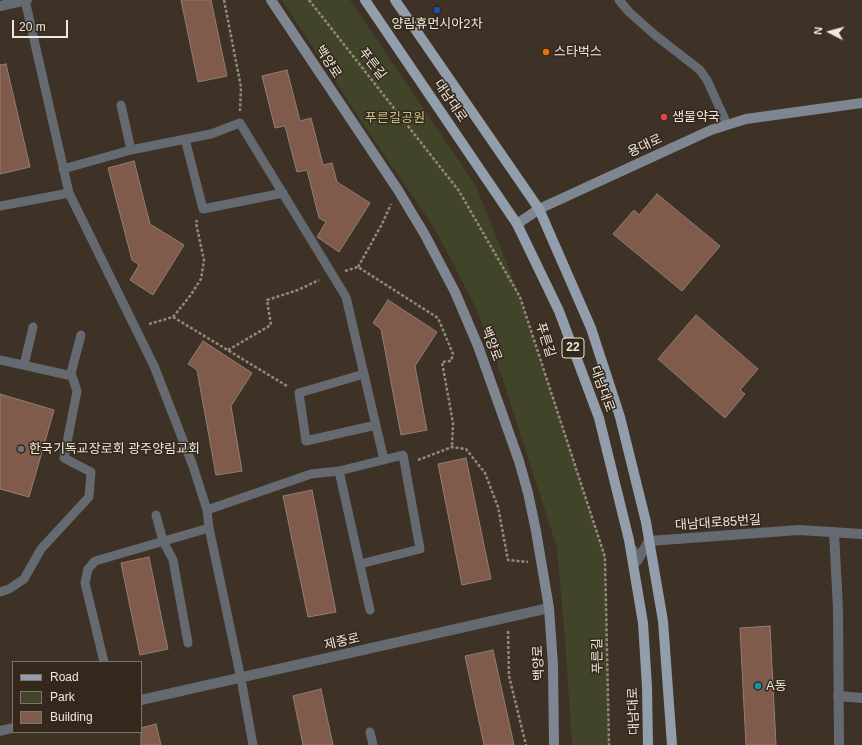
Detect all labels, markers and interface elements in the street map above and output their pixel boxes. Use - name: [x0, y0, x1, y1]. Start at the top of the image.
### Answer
- marker: 양림휴먼시아2차: [432, 5, 442, 15]
- scale bar: [14, 12, 70, 38]
- north arrow: [810, 12, 850, 52]
- place label: 양림휴먼시아2차: [392, 16, 482, 32]
- text: 20 m: [19, 20, 46, 34]
- text: N: [812, 26, 824, 35]
- street label: 백양로: [312, 43, 344, 81]
- place label: 스타벅스: [554, 44, 602, 60]
- street label: 푸른길: [355, 45, 389, 83]
- marker: 스타벅스: [541, 47, 551, 57]
- street label: 대남대로: [430, 77, 470, 125]
- place label: 샘물약국: [672, 109, 720, 125]
- park label: 푸른길공원: [365, 110, 425, 126]
- marker: 샘물약국: [659, 112, 669, 122]
- street label: 용대로: [625, 131, 665, 161]
- street label: 푸른길: [532, 321, 558, 359]
- street label: 백양로: [477, 324, 505, 364]
- road number: 22: [562, 338, 584, 358]
- street label: 대남대로: [586, 364, 618, 414]
- place label: 한국기독교장로회 광주양림교회: [29, 441, 200, 457]
- marker: 한국기독교장로회 광주양림교회: [16, 444, 26, 454]
- street label: 대남대로85번길: [674, 512, 762, 534]
- street label: 제중로: [323, 630, 361, 654]
- street label: 푸른길: [590, 638, 606, 674]
- street label: 백양로: [531, 645, 547, 681]
- legend: [12, 661, 142, 733]
- text: Road: [50, 670, 79, 684]
- place label: A동: [766, 678, 787, 694]
- marker: A동: [753, 681, 763, 691]
- street label: 대남대로: [625, 687, 643, 735]
- text: Park: [50, 690, 75, 704]
- text: Building: [50, 710, 93, 724]

